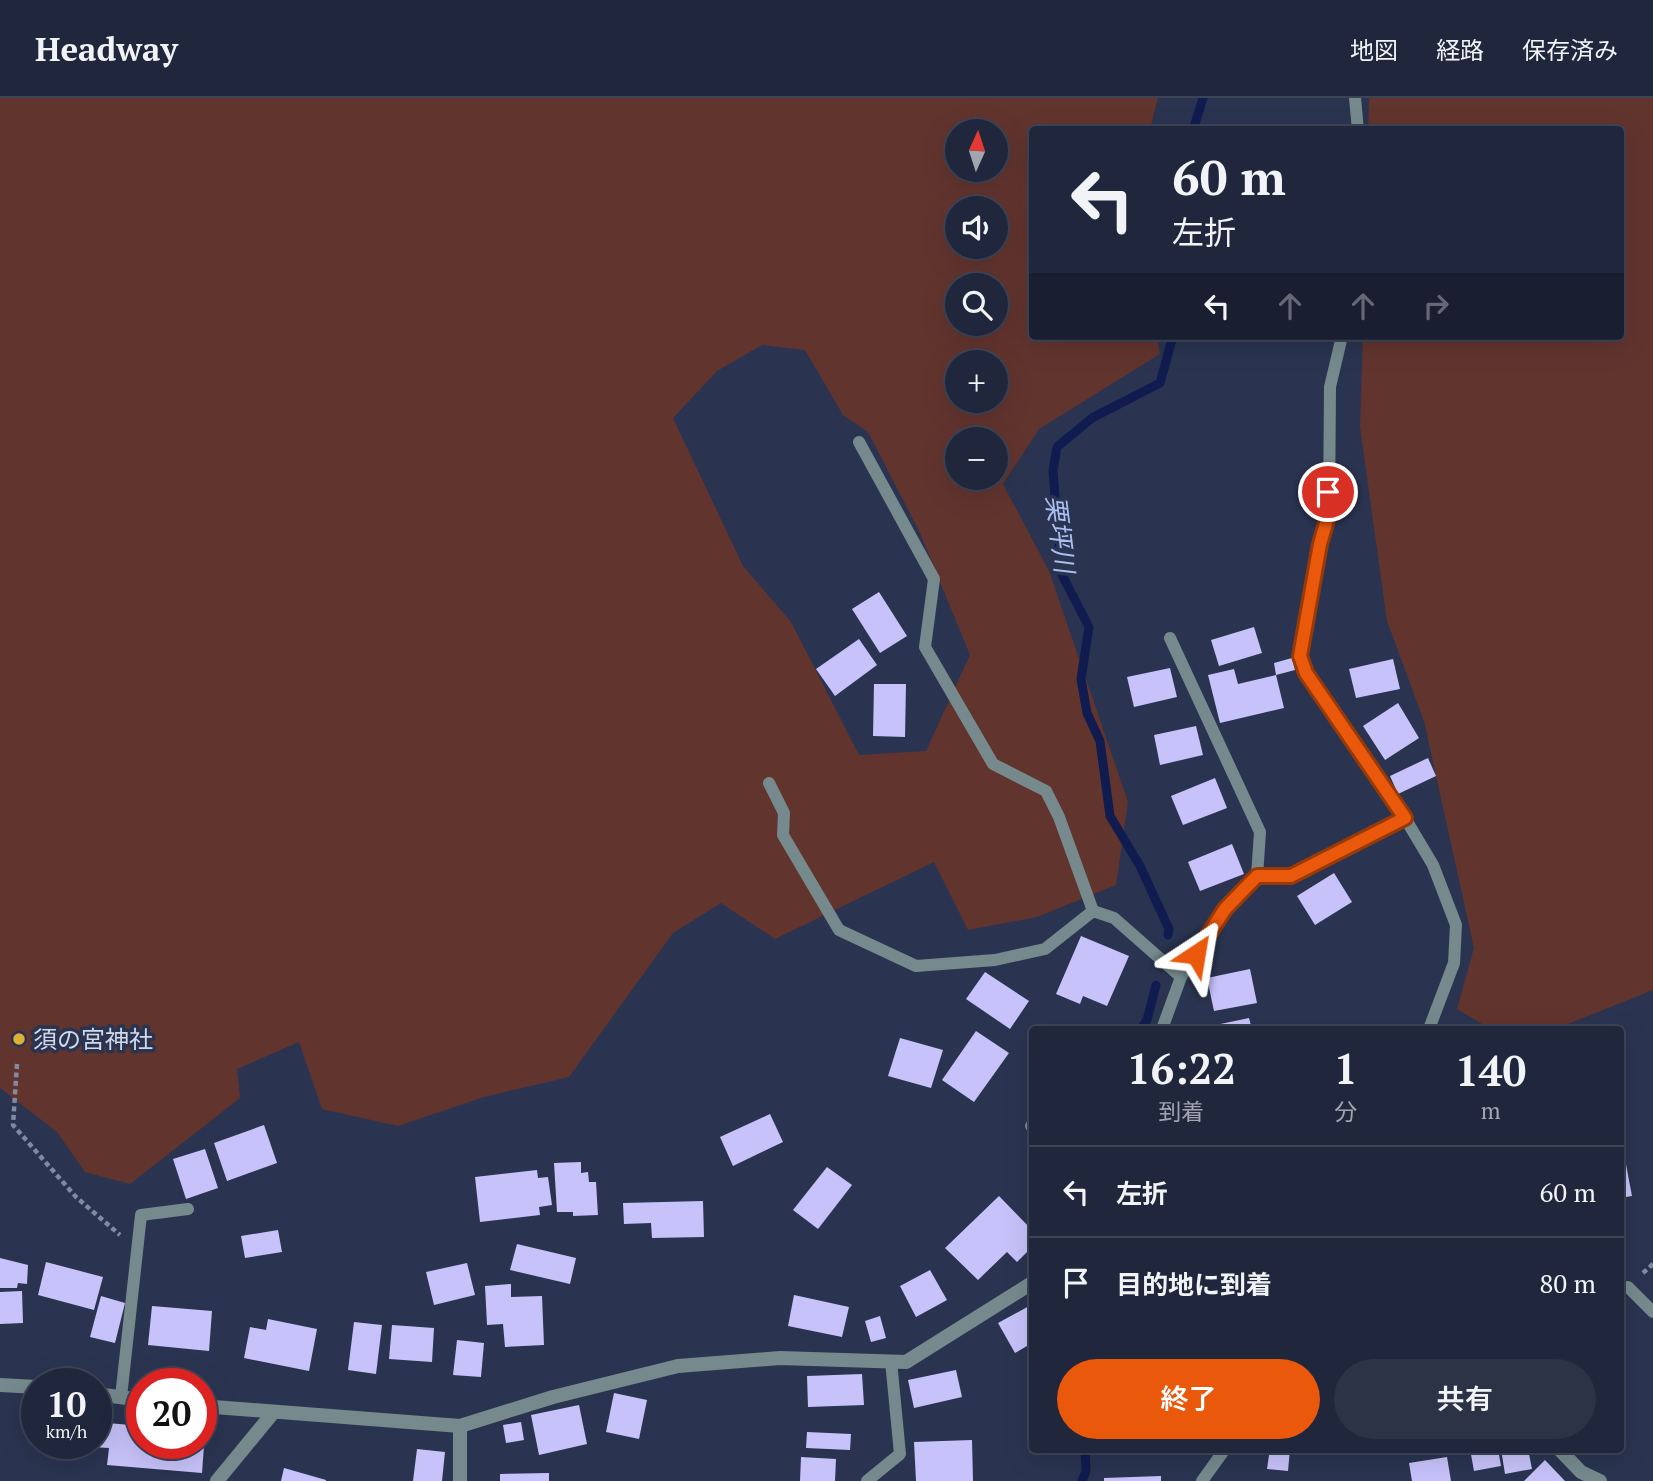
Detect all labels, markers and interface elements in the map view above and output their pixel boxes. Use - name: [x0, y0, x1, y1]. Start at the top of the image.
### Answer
- text: Headway: [35, 27, 178, 70]
- text: 地図: [1350, 34, 1398, 66]
- text: 経路: [1436, 34, 1484, 66]
- text: 保存済み: [1522, 34, 1618, 66]
- north arrow: [945, 119, 1008, 182]
- map controls: [945, 119, 1008, 490]
- text: 60 m: [1172, 144, 1286, 209]
- icon: left: [1057, 154, 1148, 245]
- button: sound: [945, 196, 1008, 259]
- text: 左折: [1172, 211, 1236, 253]
- button: search: [945, 273, 1008, 336]
- icon: left: [1198, 287, 1236, 325]
- icon: ahead: [1271, 287, 1309, 325]
- icon: ahead: [1344, 287, 1382, 325]
- icon: right: [1417, 287, 1455, 325]
- button: +: [945, 350, 1008, 413]
- button: −: [945, 427, 1008, 490]
- pin: [1298, 462, 1358, 522]
- icon: arrive: [1309, 473, 1347, 511]
- water label: 栗坪川: [1039, 493, 1083, 578]
- position arrow: [1159, 917, 1233, 991]
- place label: 須の宮神社: [33, 1023, 153, 1055]
- marker: 須の宮神社: [11, 1031, 27, 1047]
- text: 16:22: [1127, 1040, 1236, 1096]
- text: 1: [1334, 1040, 1357, 1096]
- text: 140: [1455, 1042, 1526, 1098]
- text: m: [1481, 1095, 1501, 1126]
- text: 到着: [1158, 1096, 1204, 1127]
- text: 分: [1334, 1096, 1357, 1127]
- icon: left: [1057, 1173, 1095, 1211]
- text: 60 m: [1540, 1175, 1596, 1209]
- text: 左折: [1116, 1176, 1168, 1210]
- icon: arrive: [1057, 1264, 1095, 1302]
- text: 80 m: [1540, 1266, 1596, 1300]
- text: 目的地に到着: [1116, 1267, 1272, 1301]
- button: 終了: [1057, 1359, 1320, 1439]
- button: 共有: [1334, 1359, 1596, 1439]
- speed limit sign: 20: [126, 1368, 217, 1459]
- text: 10: [47, 1381, 86, 1427]
- text: km/h: [46, 1419, 87, 1443]

